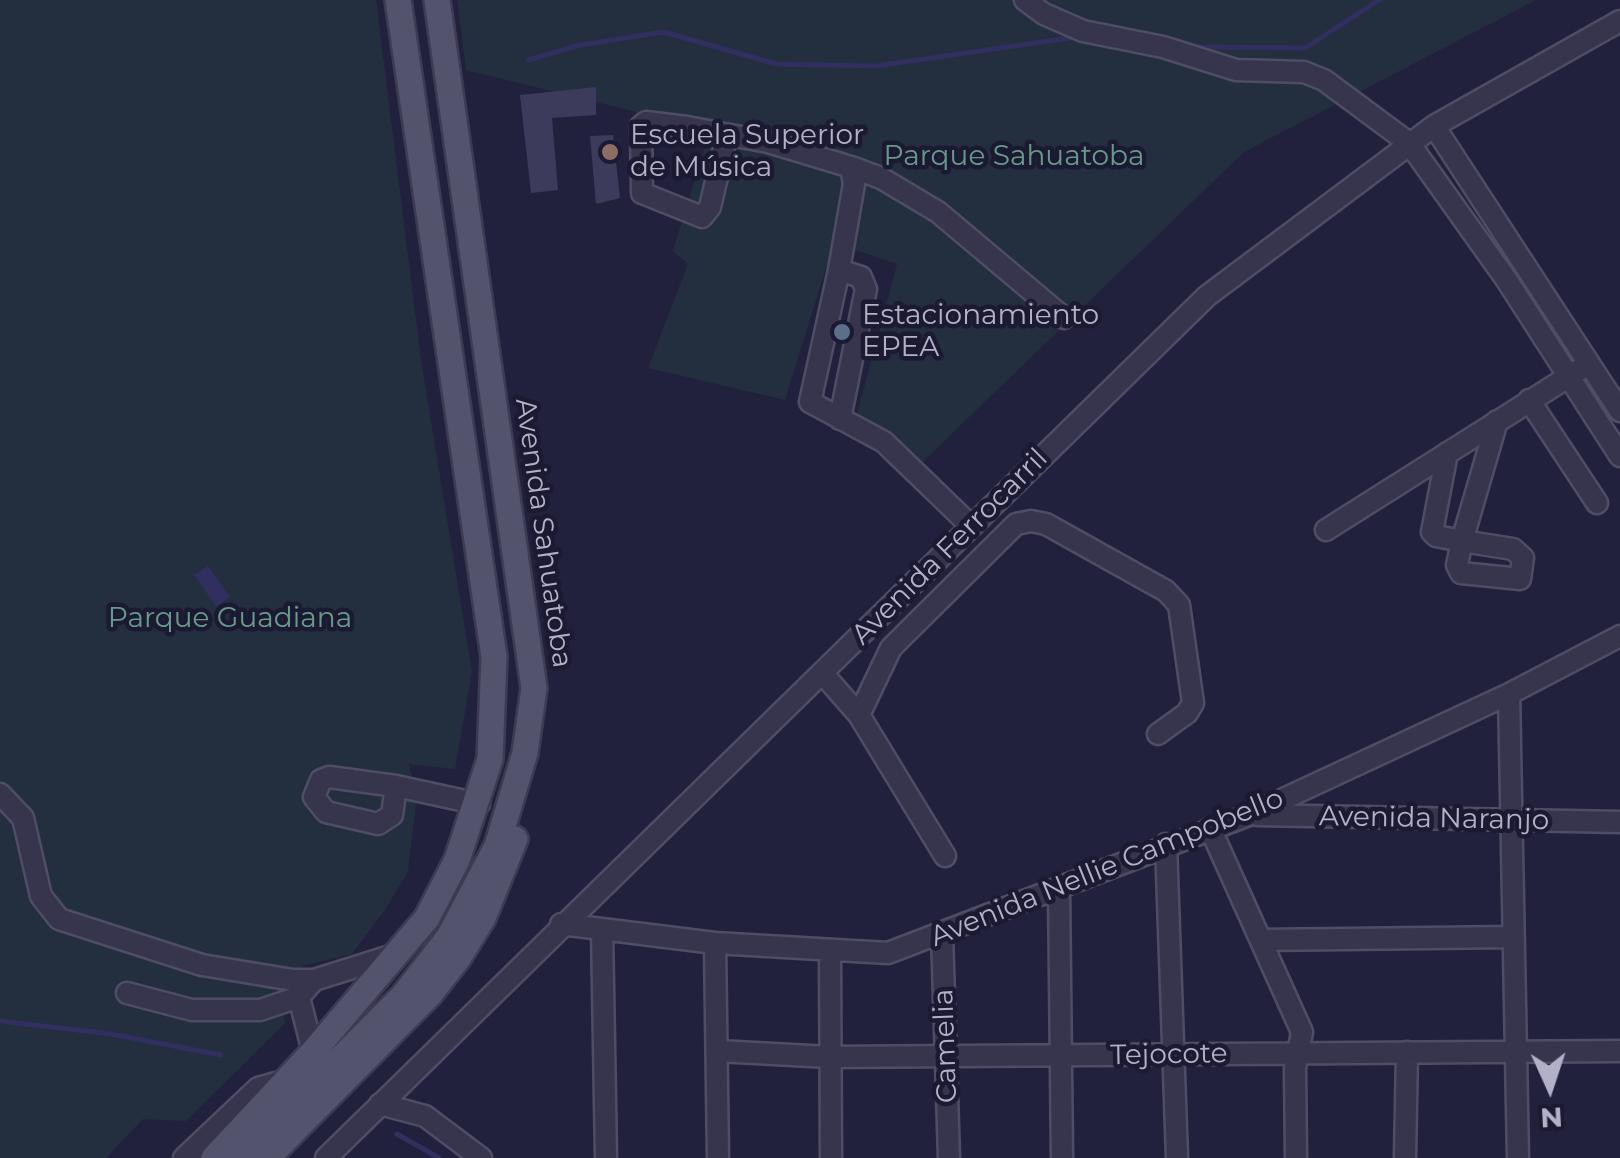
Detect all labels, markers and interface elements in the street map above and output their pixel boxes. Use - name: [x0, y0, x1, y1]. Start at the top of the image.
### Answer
- place label: Escuela Superior de Música: [630, 119, 864, 185]
- park label: Parque Sahuatoba: [884, 140, 1144, 174]
- marker: Escuela Superior de Música: [599, 141, 621, 163]
- place label: Estacionamiento EPEA: [862, 299, 1099, 365]
- marker: Estacionamiento EPEA: [831, 321, 853, 343]
- street label: Avenida Sahuatoba: [507, 396, 579, 670]
- street label: Avenida Ferrocarril: [845, 442, 1055, 652]
- park label: Parque Guadiana: [108, 602, 352, 636]
- street label: Avenida Nellie Campobello: [926, 782, 1288, 954]
- street label: Avenida Naranjo: [1319, 800, 1549, 838]
- street label: Camelia: [927, 988, 965, 1104]
- street label: Tejocote: [1110, 1037, 1228, 1073]
- north arrow: [1500, 1038, 1600, 1138]
- text: N: [1539, 1100, 1564, 1136]

